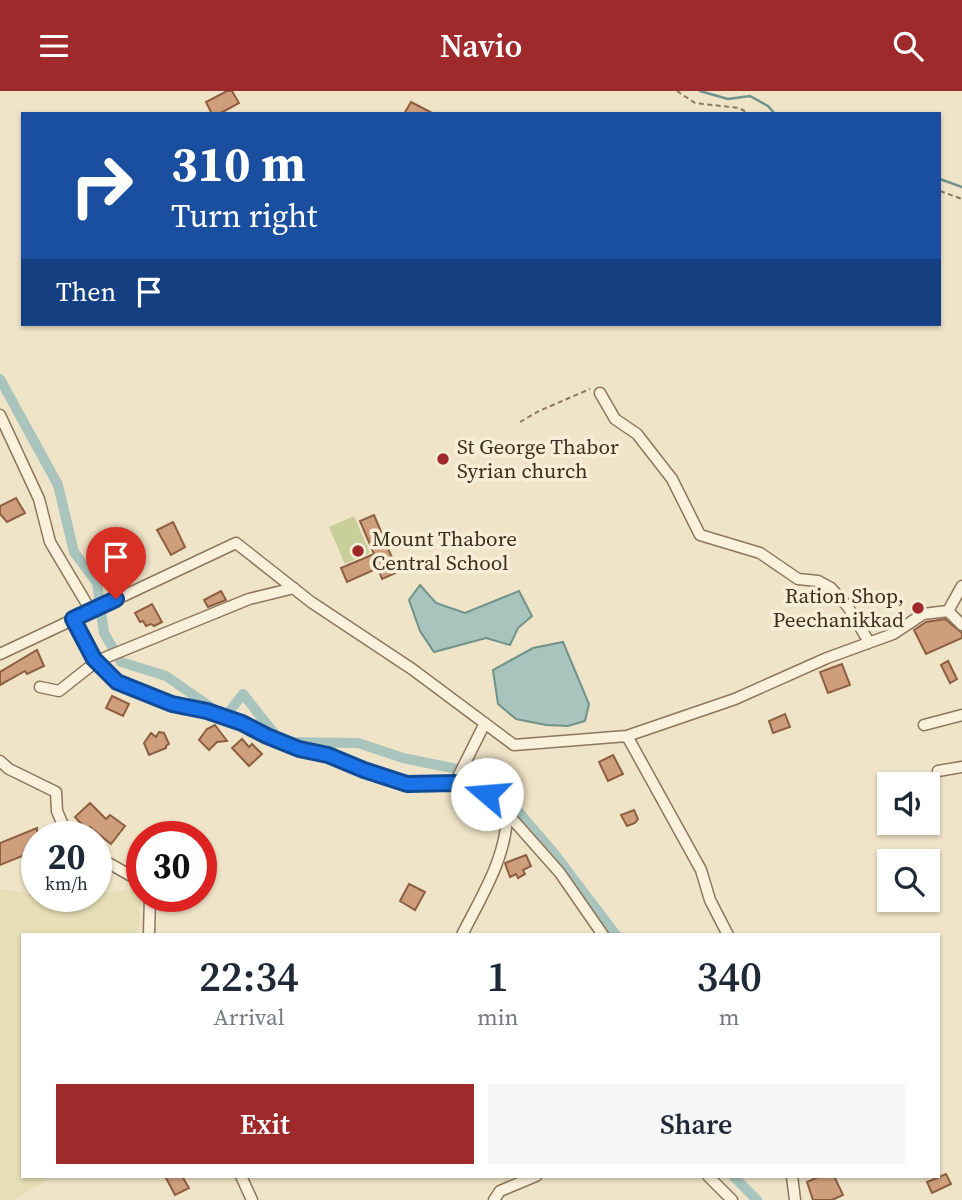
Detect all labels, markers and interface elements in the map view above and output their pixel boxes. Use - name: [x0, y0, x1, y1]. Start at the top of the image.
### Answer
- text: Navio: [440, 24, 522, 68]
- icon: menu: [35, 27, 73, 65]
- icon: search: [889, 27, 927, 65]
- text: 310 m: [171, 130, 306, 197]
- icon: right: [56, 140, 147, 231]
- text: Turn right: [171, 194, 317, 238]
- icon: arrive: [130, 273, 168, 311]
- text: Then: [56, 274, 116, 310]
- place label: St George Thabor Syrian church: [457, 432, 619, 485]
- marker: St George Thabor Syrian church: [435, 451, 451, 467]
- place label: Mount Thabore Central School: [372, 524, 517, 577]
- pin: [86, 527, 146, 599]
- icon: arrive: [97, 538, 135, 576]
- marker: Mount Thabore Central School: [350, 543, 366, 559]
- place label: Ration Shop, Peechanikkad: [773, 581, 904, 634]
- marker: Ration Shop, Peechanikkad: [910, 600, 926, 616]
- position arrow: [450, 757, 524, 831]
- map controls: [877, 772, 940, 912]
- button: sound: [877, 772, 940, 835]
- speed limit sign: 30: [126, 821, 217, 912]
- text: 20: [48, 833, 85, 881]
- button: search: [877, 849, 940, 912]
- text: km/h: [45, 871, 88, 896]
- text: 22:34: [199, 947, 299, 1005]
- text: 1: [487, 947, 509, 1005]
- text: 340: [696, 947, 762, 1005]
- text: Arrival: [213, 1001, 285, 1033]
- text: min: [477, 1001, 518, 1033]
- text: m: [719, 1001, 740, 1033]
- button: Exit: [56, 1084, 474, 1164]
- button: Share: [488, 1084, 905, 1164]

